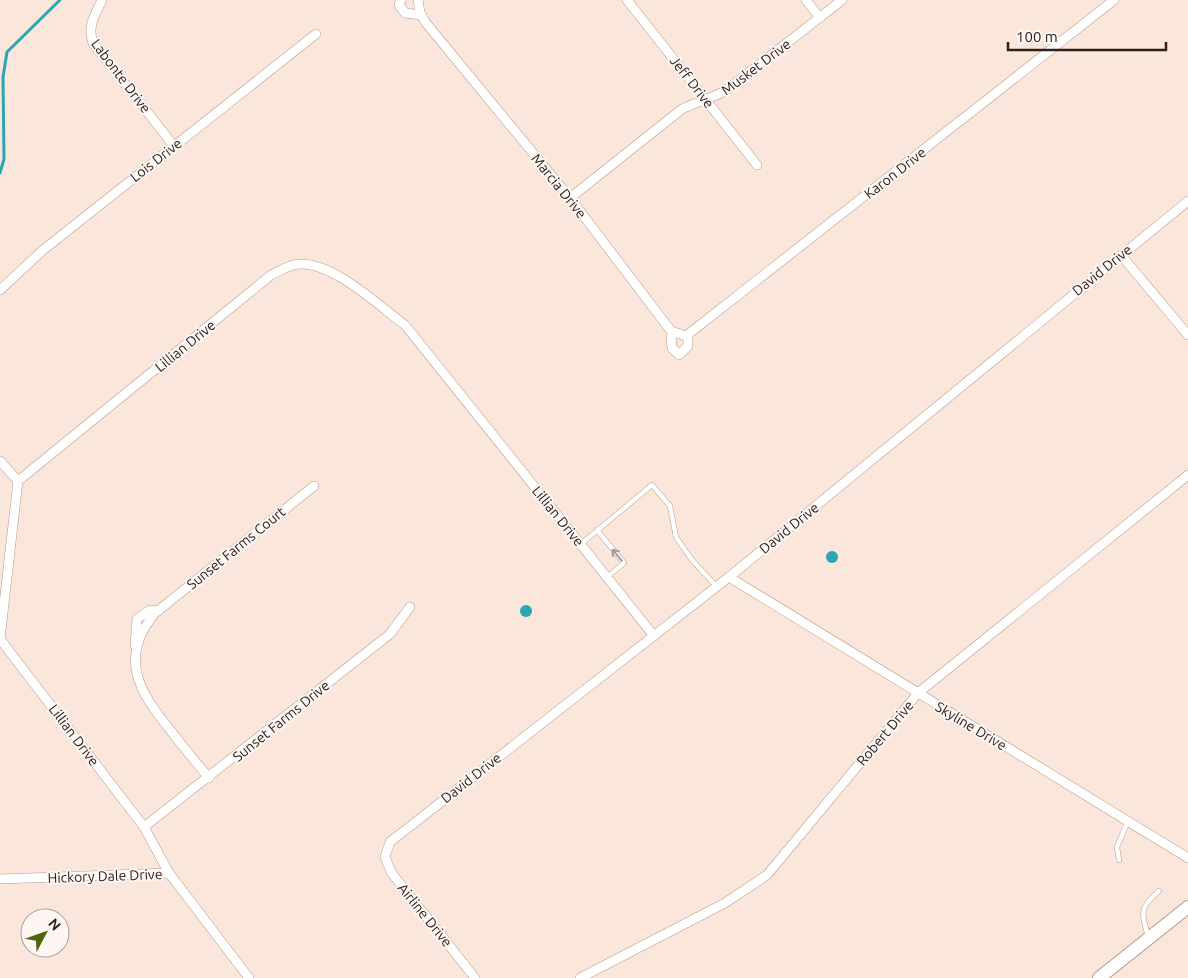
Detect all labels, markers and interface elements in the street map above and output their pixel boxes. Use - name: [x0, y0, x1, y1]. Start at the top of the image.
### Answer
- scale bar: [1008, 20, 1166, 52]
- text: 100 m: [1016, 28, 1058, 45]
- street label: Labonte Drive: [88, 36, 154, 116]
- street label: Musket Drive: [718, 36, 794, 98]
- street label: Jeff Drive: [667, 53, 717, 111]
- street label: Lois Drive: [127, 135, 185, 185]
- street label: Karon Drive: [861, 144, 929, 202]
- street label: Marcia Drive: [528, 151, 590, 221]
- street label: David Drive: [1069, 241, 1135, 299]
- street label: Lillian Drive: [152, 317, 218, 375]
- street label: Lillian Drive: [529, 483, 587, 549]
- street label: David Drive: [756, 499, 822, 557]
- street label: Sunset Farms Court: [184, 503, 289, 593]
- one-way arrow: [612, 549, 623, 562]
- street label: Sunset Farms Drive: [229, 677, 333, 765]
- street label: Robert Drive: [853, 697, 917, 769]
- street label: Skyline Drive: [932, 698, 1010, 754]
- street label: Lillian Drive: [46, 701, 102, 769]
- street label: David Drive: [438, 750, 504, 806]
- street label: Hickory Dale Drive: [47, 866, 163, 886]
- street label: Airline Drive: [395, 880, 455, 950]
- north arrow: [20, 908, 70, 958]
- text: N: [45, 915, 64, 934]

